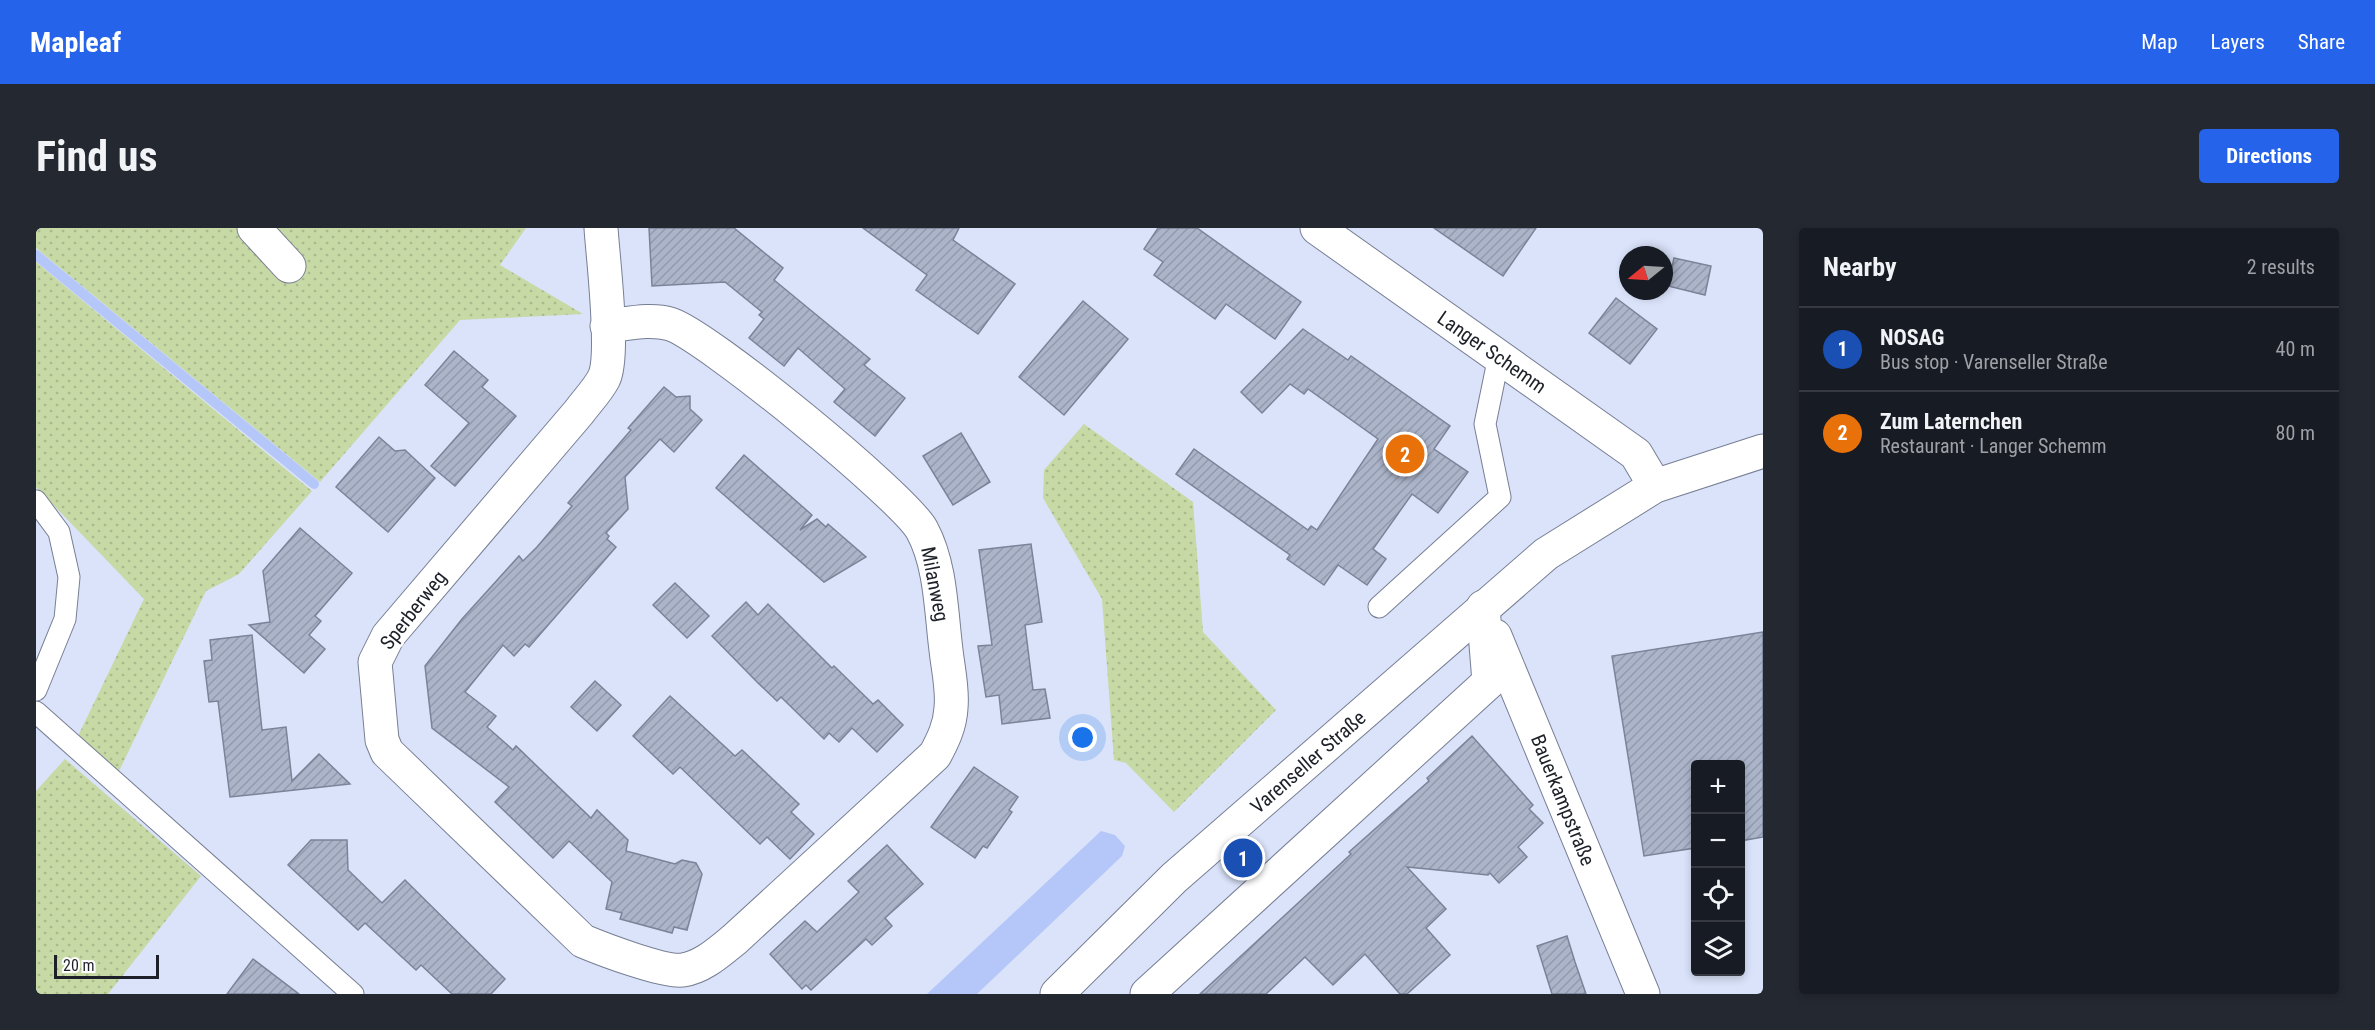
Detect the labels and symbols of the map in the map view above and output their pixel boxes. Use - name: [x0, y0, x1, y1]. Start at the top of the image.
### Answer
- north arrow: [1619, 246, 1673, 300]
- street label: Langer Schemm: [1433, 306, 1551, 398]
- pin: 2: [1386, 432, 1424, 476]
- street label: Milanweg: [916, 545, 954, 623]
- street label: Sperberweg: [375, 566, 451, 654]
- street label: Varenseller Straße: [1246, 706, 1370, 818]
- your location: [1068, 723, 1097, 752]
- street label: Bauerkampstraße: [1526, 731, 1600, 869]
- pin: 1: [1224, 836, 1262, 880]
- scale bar: [54, 952, 159, 980]

